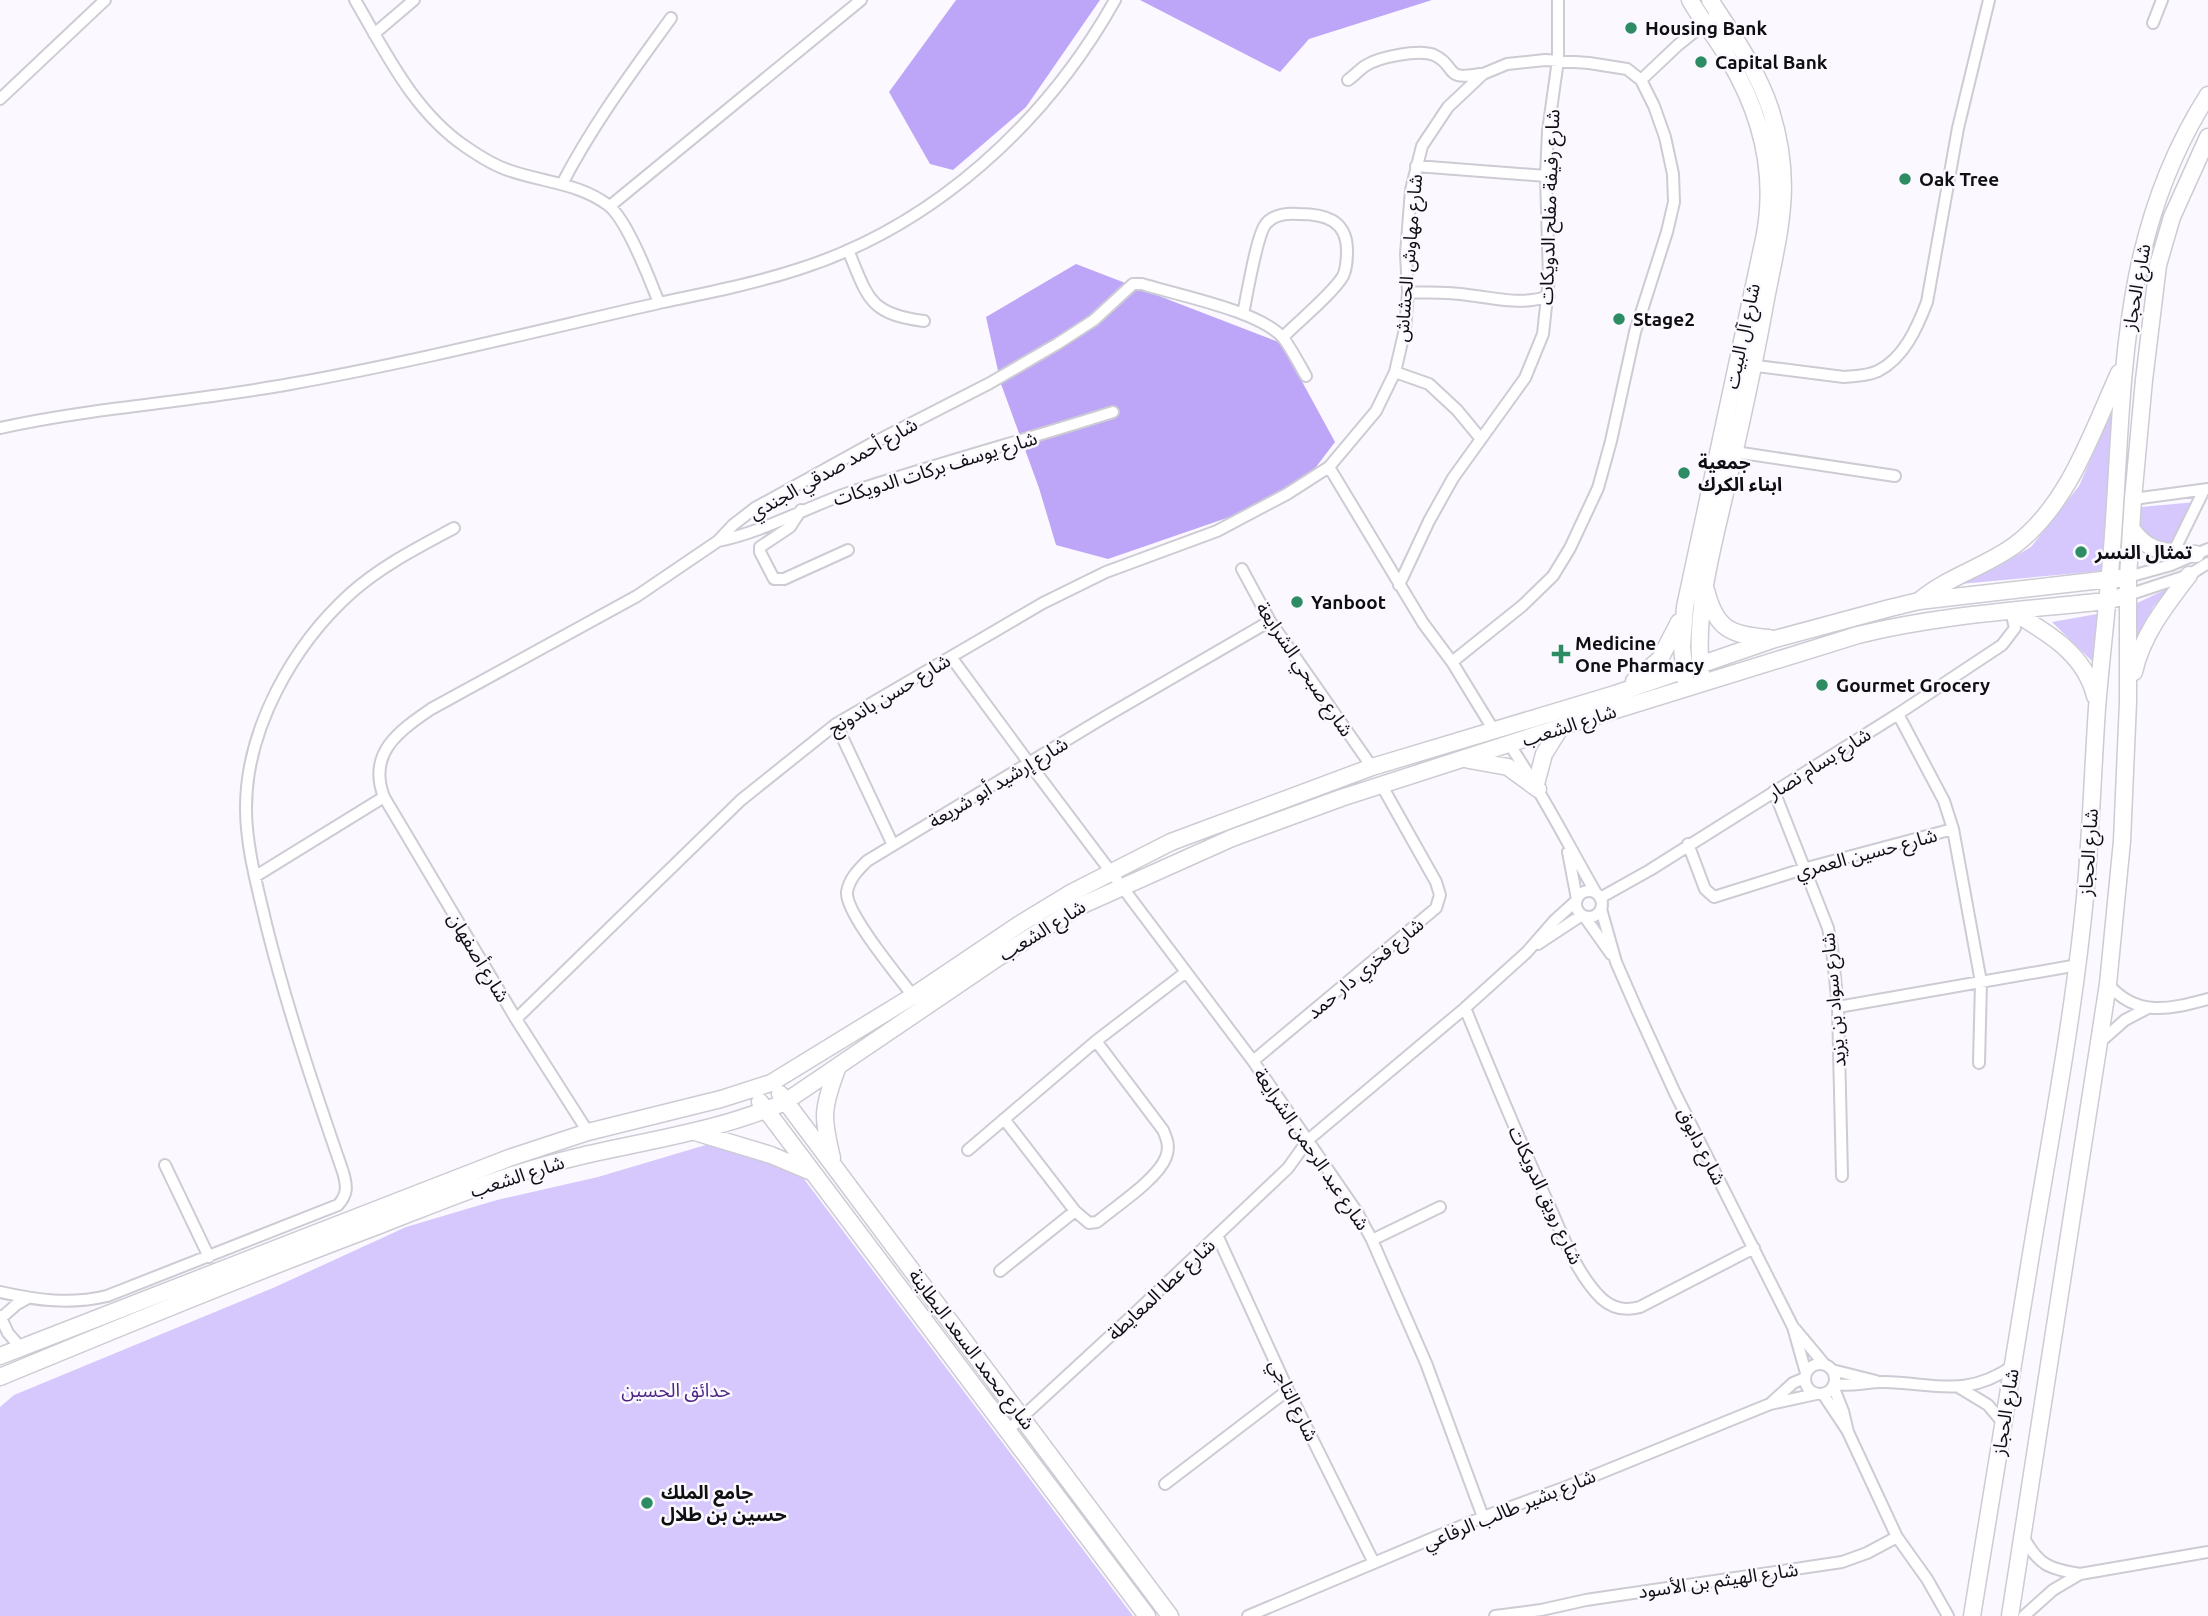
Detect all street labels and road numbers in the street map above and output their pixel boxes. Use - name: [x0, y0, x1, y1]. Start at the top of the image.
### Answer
- street label: شارع رفيفة مفلح الدويكات: [1535, 109, 1567, 305]
- street label: شارع مهاوش الحشاش: [1390, 173, 1429, 343]
- street label: شارع الحجاز: [2117, 242, 2157, 334]
- street label: شارع آل البيت: [1720, 281, 1767, 391]
- street label: شارع أحمد صدقي الجندي: [745, 413, 923, 527]
- street label: شارع يوسف بركات الدويكات: [830, 426, 1041, 512]
- street label: شارع صبحي الشرايعة: [1248, 598, 1358, 743]
- street label: شارع حسن باندونج: [824, 649, 956, 743]
- street label: شارع الشعب: [1519, 699, 1620, 753]
- street label: شارع بسام نصار: [1763, 723, 1877, 807]
- street label: شارع إرشيد أبو شريعة: [925, 732, 1073, 835]
- street label: شارع الحجاز: [2074, 808, 2105, 898]
- street label: شارع حسين العمري: [1792, 823, 1941, 887]
- street label: شارع الشعب: [995, 895, 1091, 968]
- street label: شارع أصفهان: [441, 908, 514, 1007]
- street label: شارع فخري دار حمد: [1302, 913, 1431, 1027]
- street label: شارع سواد بن يزيد: [1816, 932, 1853, 1068]
- street label: شارع عبد الرحمن الشرايعة: [1247, 1064, 1374, 1236]
- street label: شارع دابوق: [1671, 1104, 1731, 1190]
- street label: شارع رويق الدويكات: [1502, 1122, 1588, 1269]
- street label: شارع الشعب: [467, 1150, 568, 1204]
- street label: شارع عطا المعايطة: [1103, 1234, 1221, 1346]
- street label: شارع محمد السعد البطاينة: [902, 1264, 1040, 1435]
- street label: شارع التاجي: [1261, 1355, 1323, 1447]
- street label: شارع الحجاز: [1987, 1367, 2026, 1458]
- street label: شارع بشير طالب الرفاعي: [1420, 1464, 1600, 1558]
- street label: شارع الهيثم بن الأسود: [1636, 1558, 1800, 1606]

